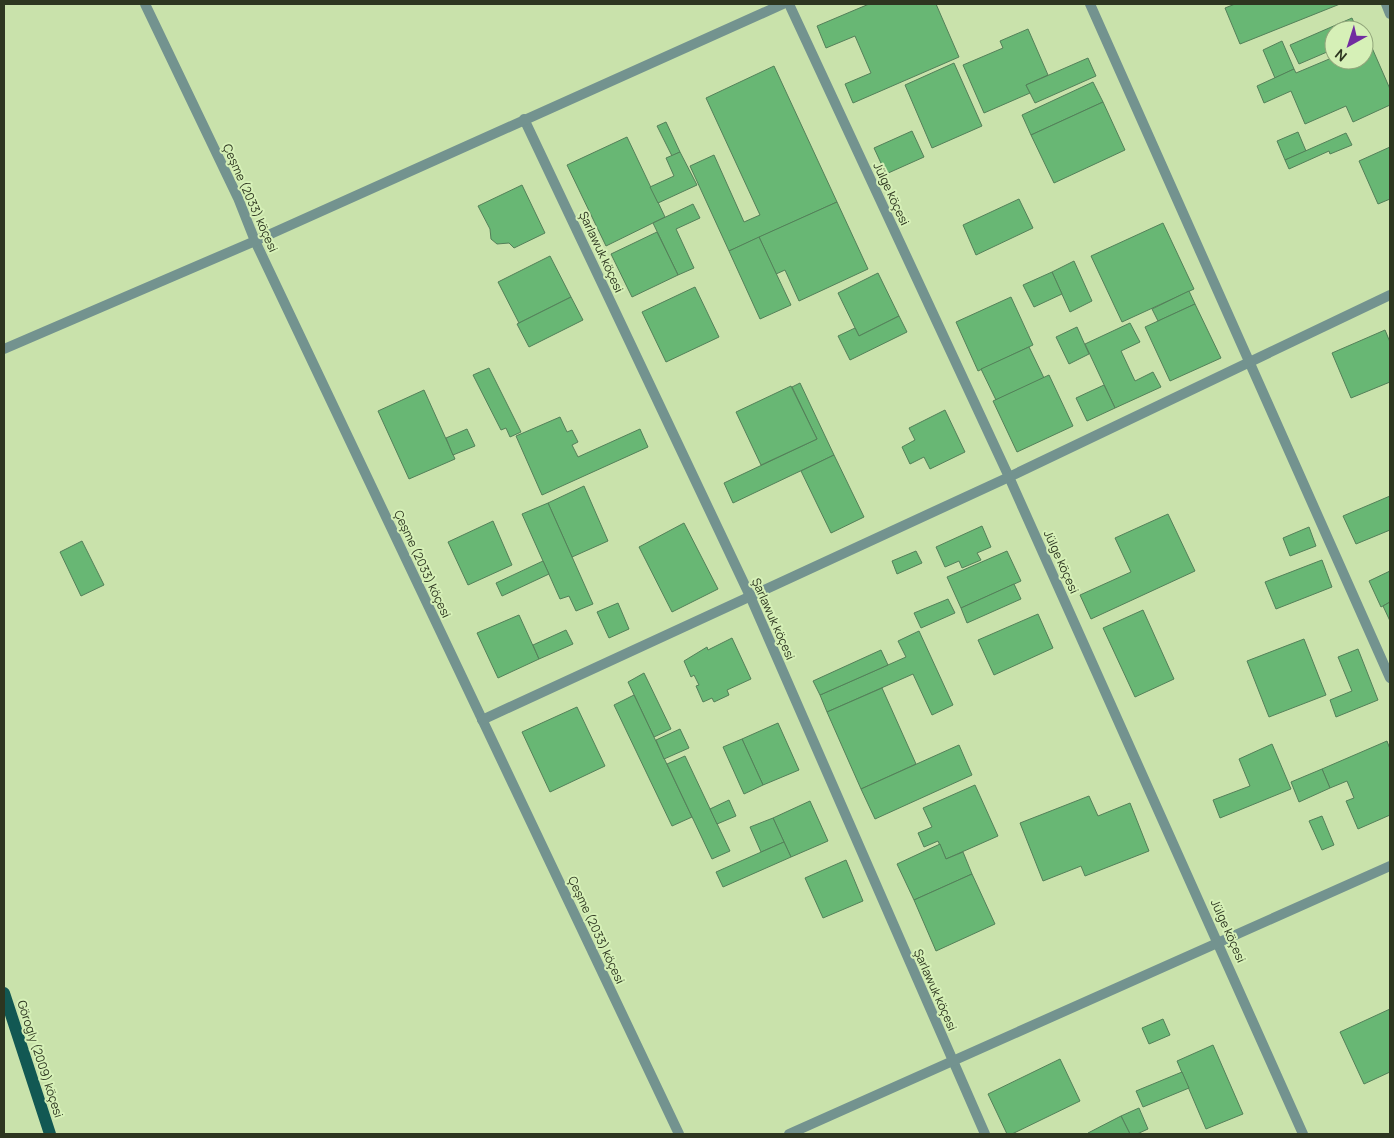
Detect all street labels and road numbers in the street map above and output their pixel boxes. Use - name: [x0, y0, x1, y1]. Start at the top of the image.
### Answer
- street label: Çeşme (2033) köçesi: [219, 141, 282, 255]
- street label: Jülge köçesi: [869, 160, 913, 228]
- street label: Şarlawuk köçesi: [575, 208, 628, 295]
- street label: Çeşme (2033) köçesi: [390, 507, 455, 620]
- street label: Jülge köçesi: [1040, 527, 1083, 596]
- street label: Şarlawuk köçesi: [748, 575, 799, 662]
- street label: Çeşme (2033) köçesi: [564, 873, 629, 986]
- street label: Jülge köçesi: [1207, 896, 1250, 965]
- street label: Şarlawuk köçesi: [910, 946, 961, 1033]
- street label: Görogly (2009) köçesi: [13, 998, 67, 1120]

